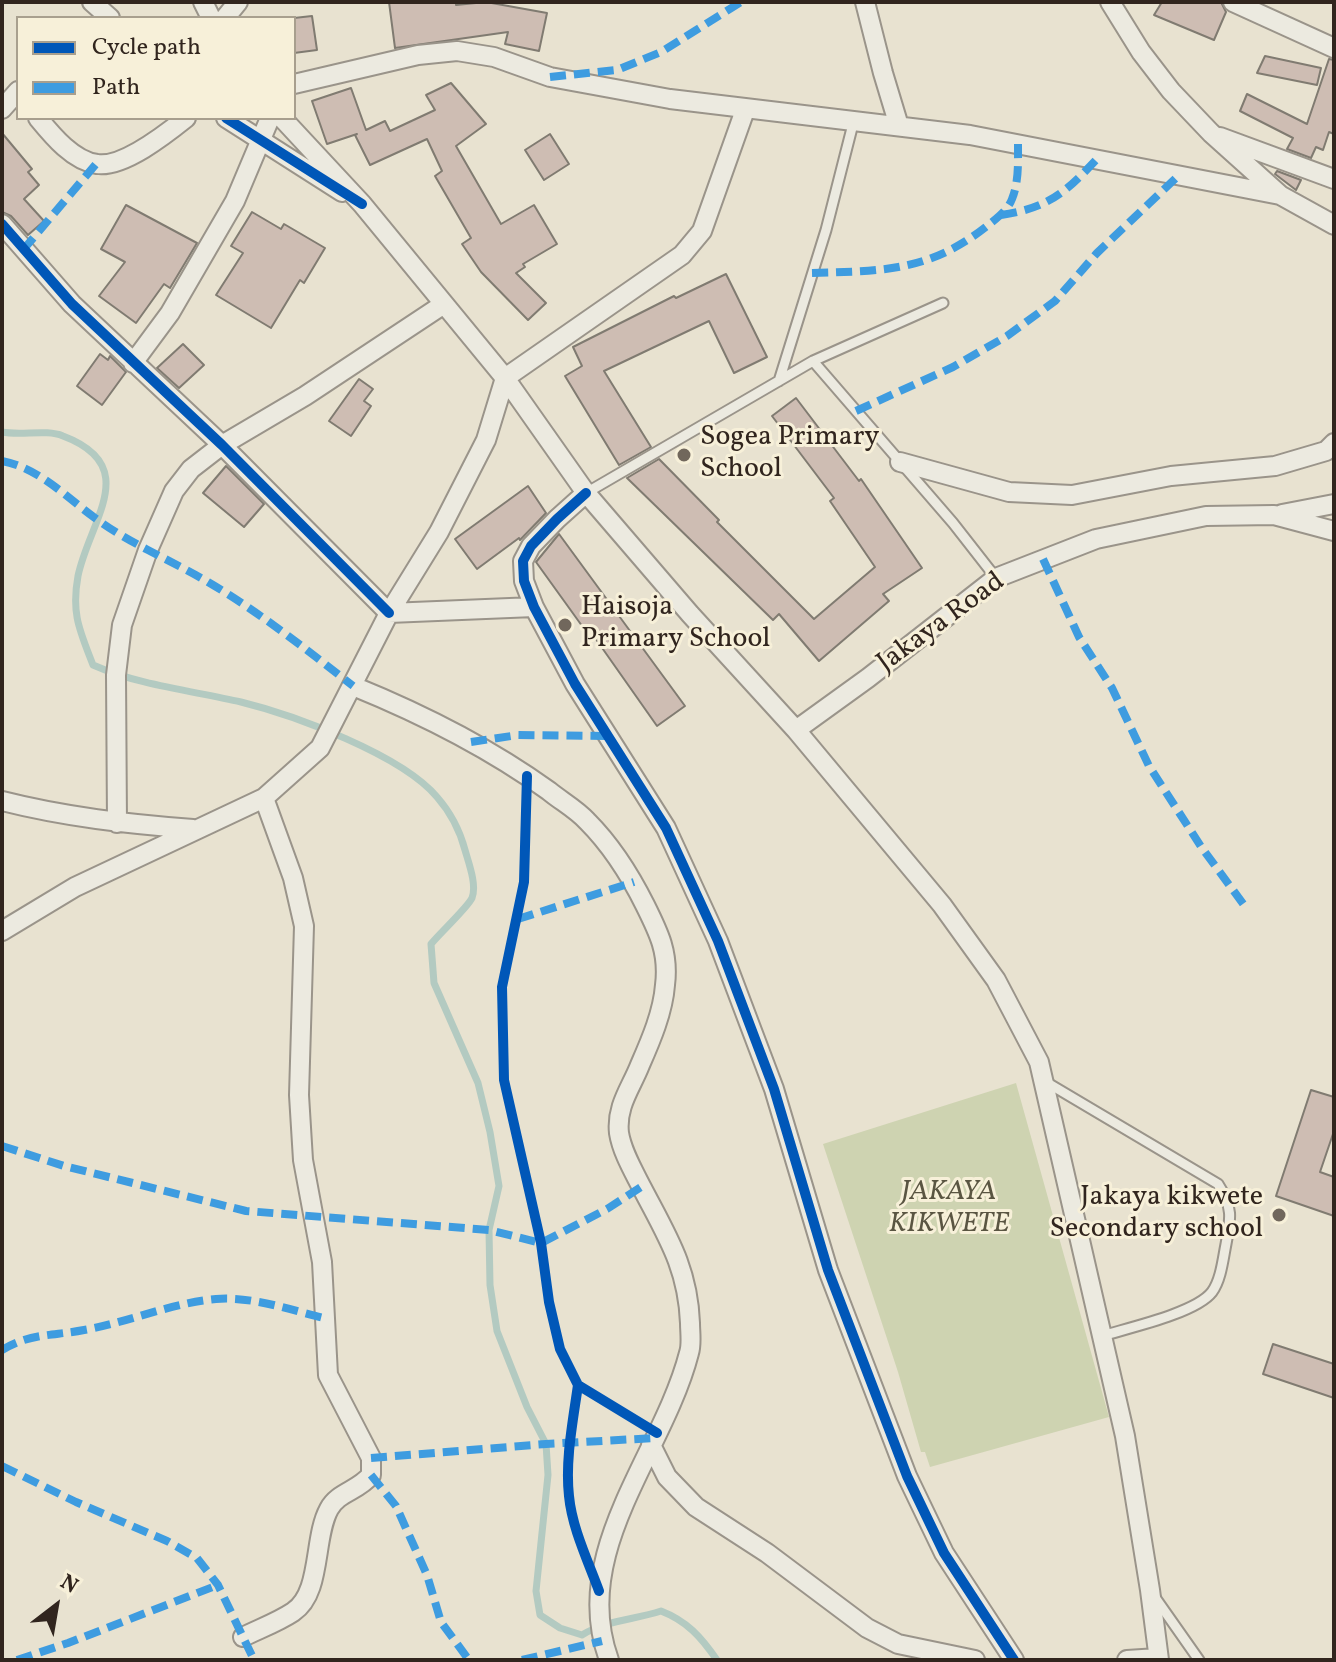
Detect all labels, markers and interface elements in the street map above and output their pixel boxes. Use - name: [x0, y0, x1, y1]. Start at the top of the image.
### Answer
- legend: [16, 16, 296, 120]
- text: Cycle path: [92, 31, 201, 65]
- text: Path: [92, 71, 140, 105]
- place label: Sogea Primary School: [700, 422, 880, 488]
- marker: Sogea Primary School: [675, 446, 693, 464]
- street label: Jakaya Road: [872, 566, 1012, 682]
- place label: Haisoja Primary School: [581, 592, 770, 658]
- marker: Haisoja Primary School: [556, 616, 574, 634]
- park label: JAKAYA KIKWETE: [889, 1177, 1009, 1243]
- place label: Jakaya kikwete Secondary school: [1050, 1182, 1263, 1248]
- marker: Jakaya kikwete Secondary school: [1270, 1206, 1288, 1224]
- north arrow: [16, 1566, 96, 1646]
- text: N: [54, 1568, 83, 1602]

